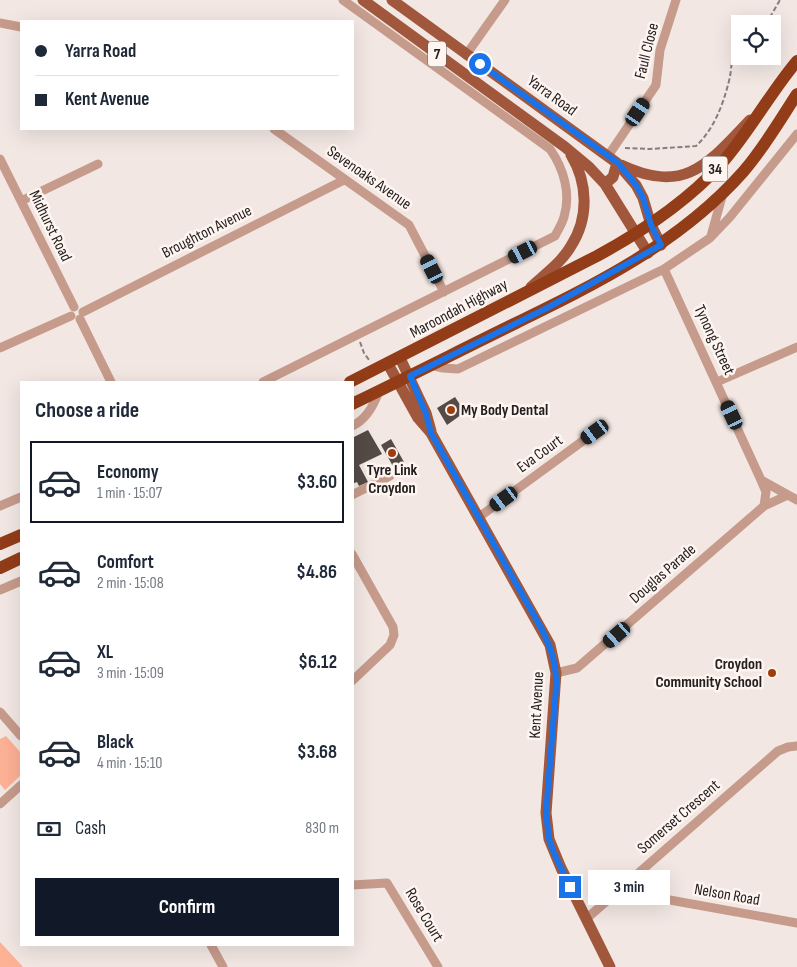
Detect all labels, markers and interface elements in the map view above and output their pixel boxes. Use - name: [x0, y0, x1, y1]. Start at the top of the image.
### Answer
- map controls: [731, 15, 781, 65]
- button: locate: [731, 15, 781, 65]
- street label: Faull Close: [631, 21, 663, 81]
- text: Yarra Road: [65, 40, 136, 63]
- road number: 7: [428, 42, 446, 66]
- route start: [469, 53, 491, 75]
- street label: Yarra Road: [524, 72, 580, 120]
- text: Kent Avenue: [65, 88, 149, 111]
- car: [623, 95, 652, 129]
- street label: Sevenoaks Avenue: [323, 142, 415, 214]
- road number: 34: [702, 156, 728, 182]
- street label: Midhurst Road: [25, 187, 75, 265]
- street label: Broughton Avenue: [159, 201, 255, 263]
- car: [506, 239, 539, 265]
- car: [418, 252, 445, 286]
- street label: Maroondah Highway: [407, 275, 511, 343]
- street label: Tynong Street: [690, 302, 739, 378]
- text: Choose a ride: [35, 397, 139, 424]
- car: [718, 398, 745, 432]
- place label: My Body Dental: [461, 401, 548, 420]
- marker: My Body Dental: [445, 404, 457, 416]
- car: [578, 417, 611, 447]
- street label: Eva Court: [513, 431, 567, 477]
- marker: Tyre Link Croydon: [386, 447, 398, 459]
- icon: car: [37, 460, 82, 505]
- text: Economy: [97, 461, 159, 484]
- place label: Tyre Link Croydon: [367, 461, 418, 498]
- text: $3.60: [297, 471, 337, 494]
- text: 1 min · 15:07: [97, 484, 162, 503]
- car: [487, 484, 520, 514]
- street label: Douglas Parade: [626, 540, 700, 608]
- icon: car: [37, 550, 82, 595]
- text: Comfort: [97, 551, 154, 574]
- text: $4.86: [296, 561, 337, 584]
- text: 2 min · 15:08: [97, 574, 164, 593]
- car: [600, 619, 633, 651]
- icon: car: [37, 640, 82, 685]
- text: XL: [97, 641, 113, 664]
- text: $6.12: [298, 651, 337, 674]
- place label: Croydon Community School: [656, 655, 762, 692]
- text: 3 min · 15:09: [97, 664, 164, 683]
- marker: Croydon Community School: [766, 667, 778, 679]
- street label: Kent Avenue: [526, 671, 548, 739]
- icon: car: [37, 730, 82, 775]
- text: Black: [97, 731, 134, 754]
- text: $3.68: [297, 741, 337, 764]
- text: 4 min · 15:10: [97, 754, 162, 773]
- street label: Somerset Crescent: [634, 776, 724, 858]
- icon: cash: [35, 815, 63, 843]
- text: Cash: [75, 817, 106, 840]
- text: 830 m: [305, 819, 339, 838]
- callout: 3 min: [588, 870, 670, 904]
- route end: [559, 876, 581, 898]
- button: Confirm: [35, 878, 339, 936]
- text: 3 min: [614, 878, 644, 897]
- street label: Nelson Road: [693, 880, 761, 910]
- street label: Rose Court: [401, 885, 447, 945]

